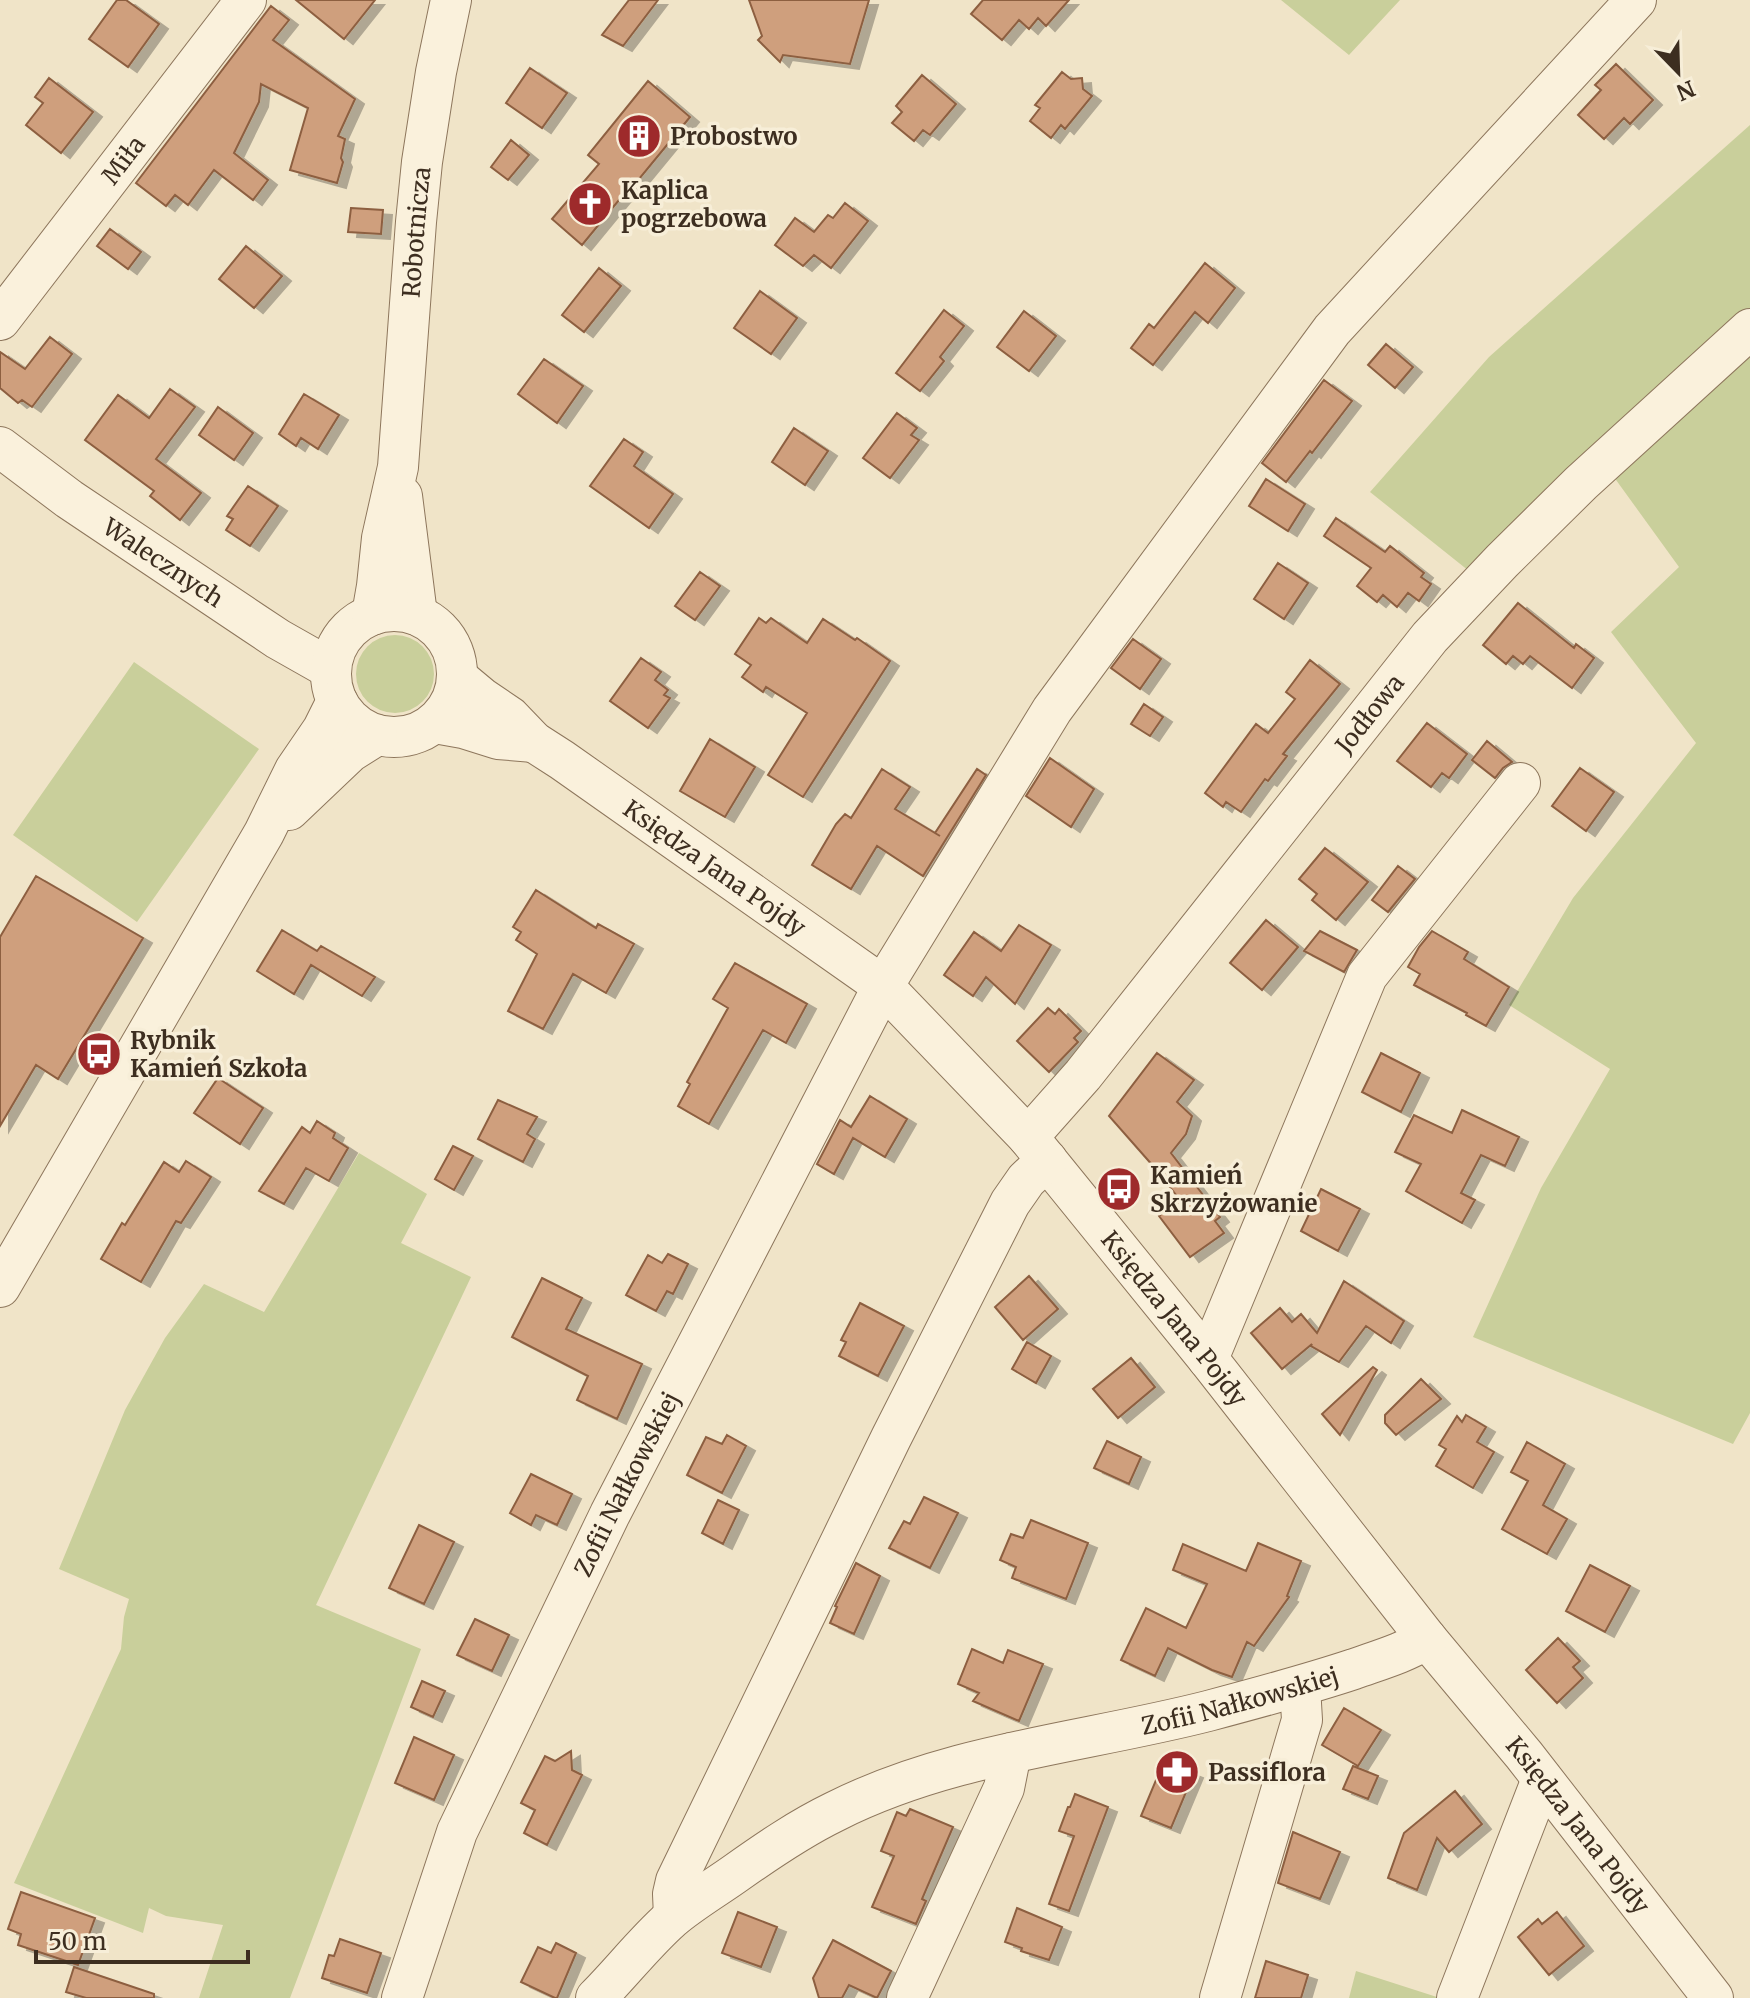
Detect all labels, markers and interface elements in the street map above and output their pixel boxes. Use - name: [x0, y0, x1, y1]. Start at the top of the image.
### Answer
- north arrow: [1638, 32, 1718, 112]
- text: N: [1672, 74, 1699, 107]
- building icon: Probostwo: [615, 112, 663, 160]
- place label: Probostwo: [670, 121, 798, 152]
- street label: Miła: [95, 129, 152, 190]
- street label: Robotnicza: [395, 165, 437, 299]
- place label: Kaplica pogrzebowa: [621, 175, 767, 234]
- church icon: Kaplica pogrzebowa: [566, 180, 614, 228]
- street label: Walecznych: [96, 510, 230, 614]
- street label: Jodłowa: [1328, 668, 1410, 760]
- street label: Księdza Jana Pojdy: [618, 793, 812, 943]
- place label: Rybnik Kamień Szkoła: [130, 1025, 308, 1084]
- bus stop icon: Rybnik Kamień Szkoła: [75, 1030, 123, 1078]
- place label: Kamień Skrzyżowanie: [1150, 1160, 1317, 1219]
- bus stop icon: Kamień Skrzyżowanie: [1095, 1165, 1143, 1213]
- street label: Księdza Jana Pojdy: [1095, 1224, 1254, 1412]
- street label: Zofii Nałkowskiej: [567, 1386, 686, 1581]
- street label: Zofii Nałkowskiej: [1138, 1660, 1342, 1741]
- street label: Księdza Jana Pojdy: [1500, 1730, 1657, 1920]
- pharmacy icon: Passiflora: [1153, 1748, 1201, 1796]
- place label: Passiflora: [1208, 1757, 1326, 1788]
- scale bar: [36, 1914, 248, 1964]
- text: 50 m: [48, 1926, 107, 1957]

